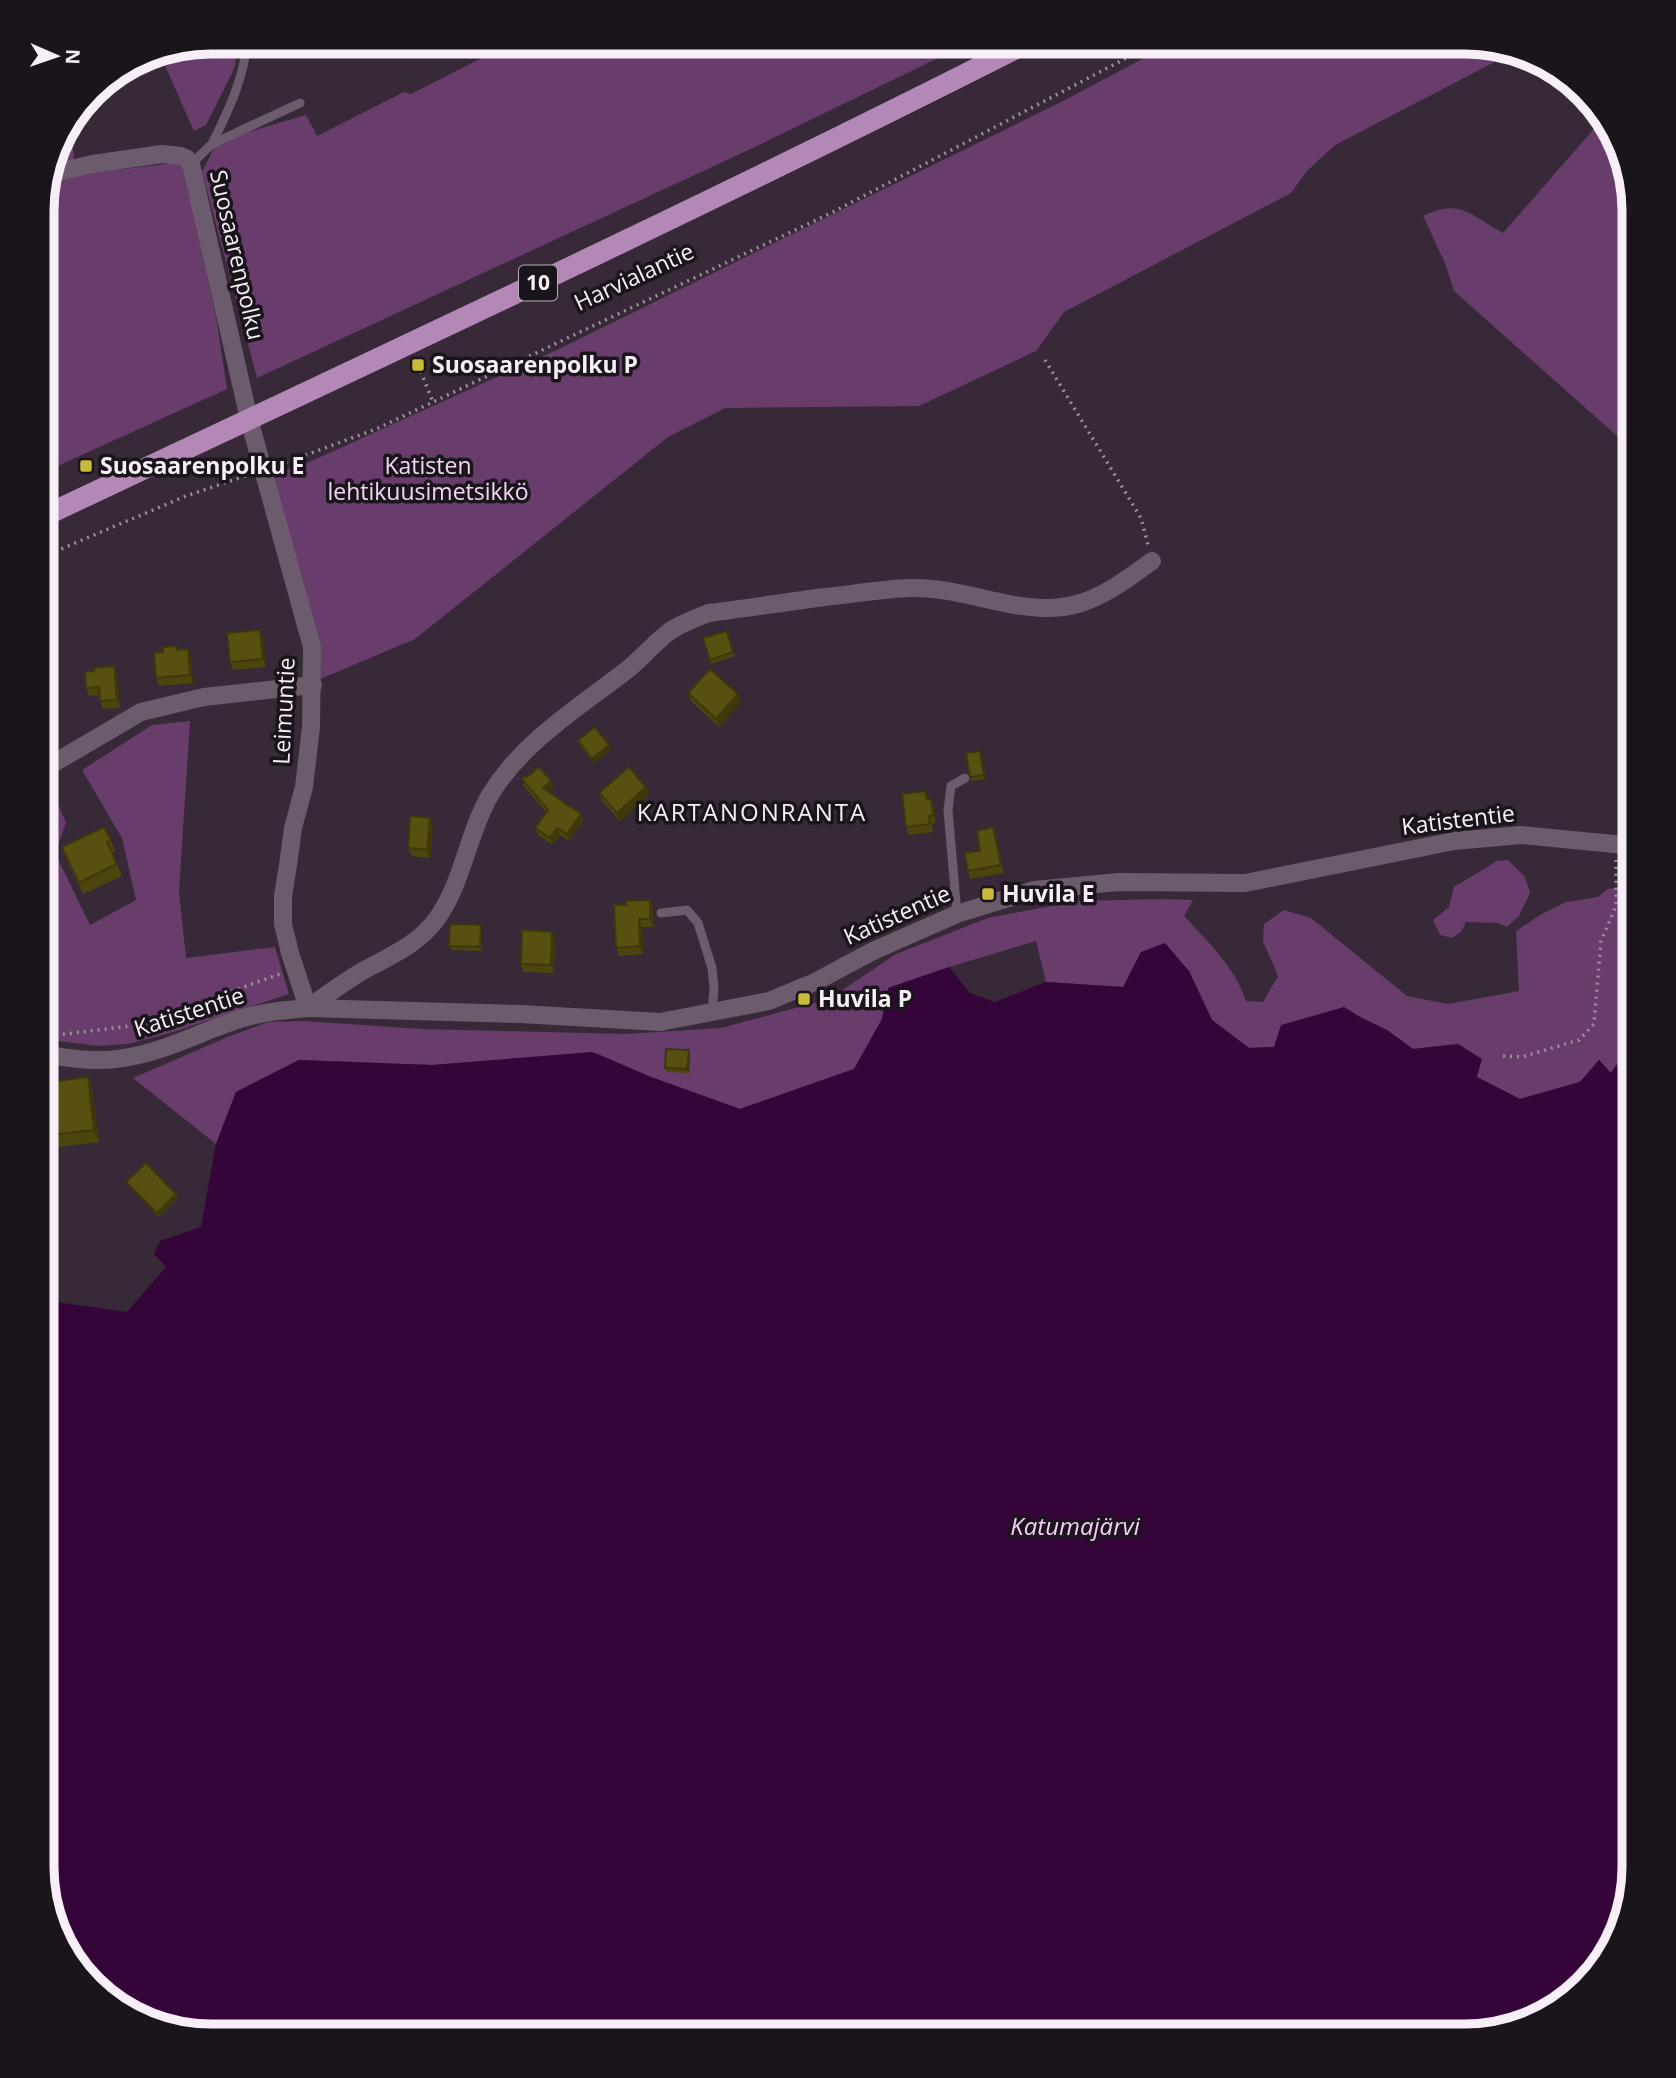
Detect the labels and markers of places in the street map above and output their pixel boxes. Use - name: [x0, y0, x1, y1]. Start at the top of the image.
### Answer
- place label: Suosaarenpolku P: [432, 348, 638, 380]
- marker: Suosaarenpolku P: [410, 357, 426, 373]
- place label: Suosaarenpolku E: [100, 449, 304, 481]
- marker: Suosaarenpolku E: [78, 458, 94, 474]
- place label: Huvila E: [1002, 877, 1095, 909]
- marker: Huvila E: [980, 886, 996, 902]
- place label: Huvila P: [818, 982, 912, 1014]
- marker: Huvila P: [796, 991, 812, 1007]

